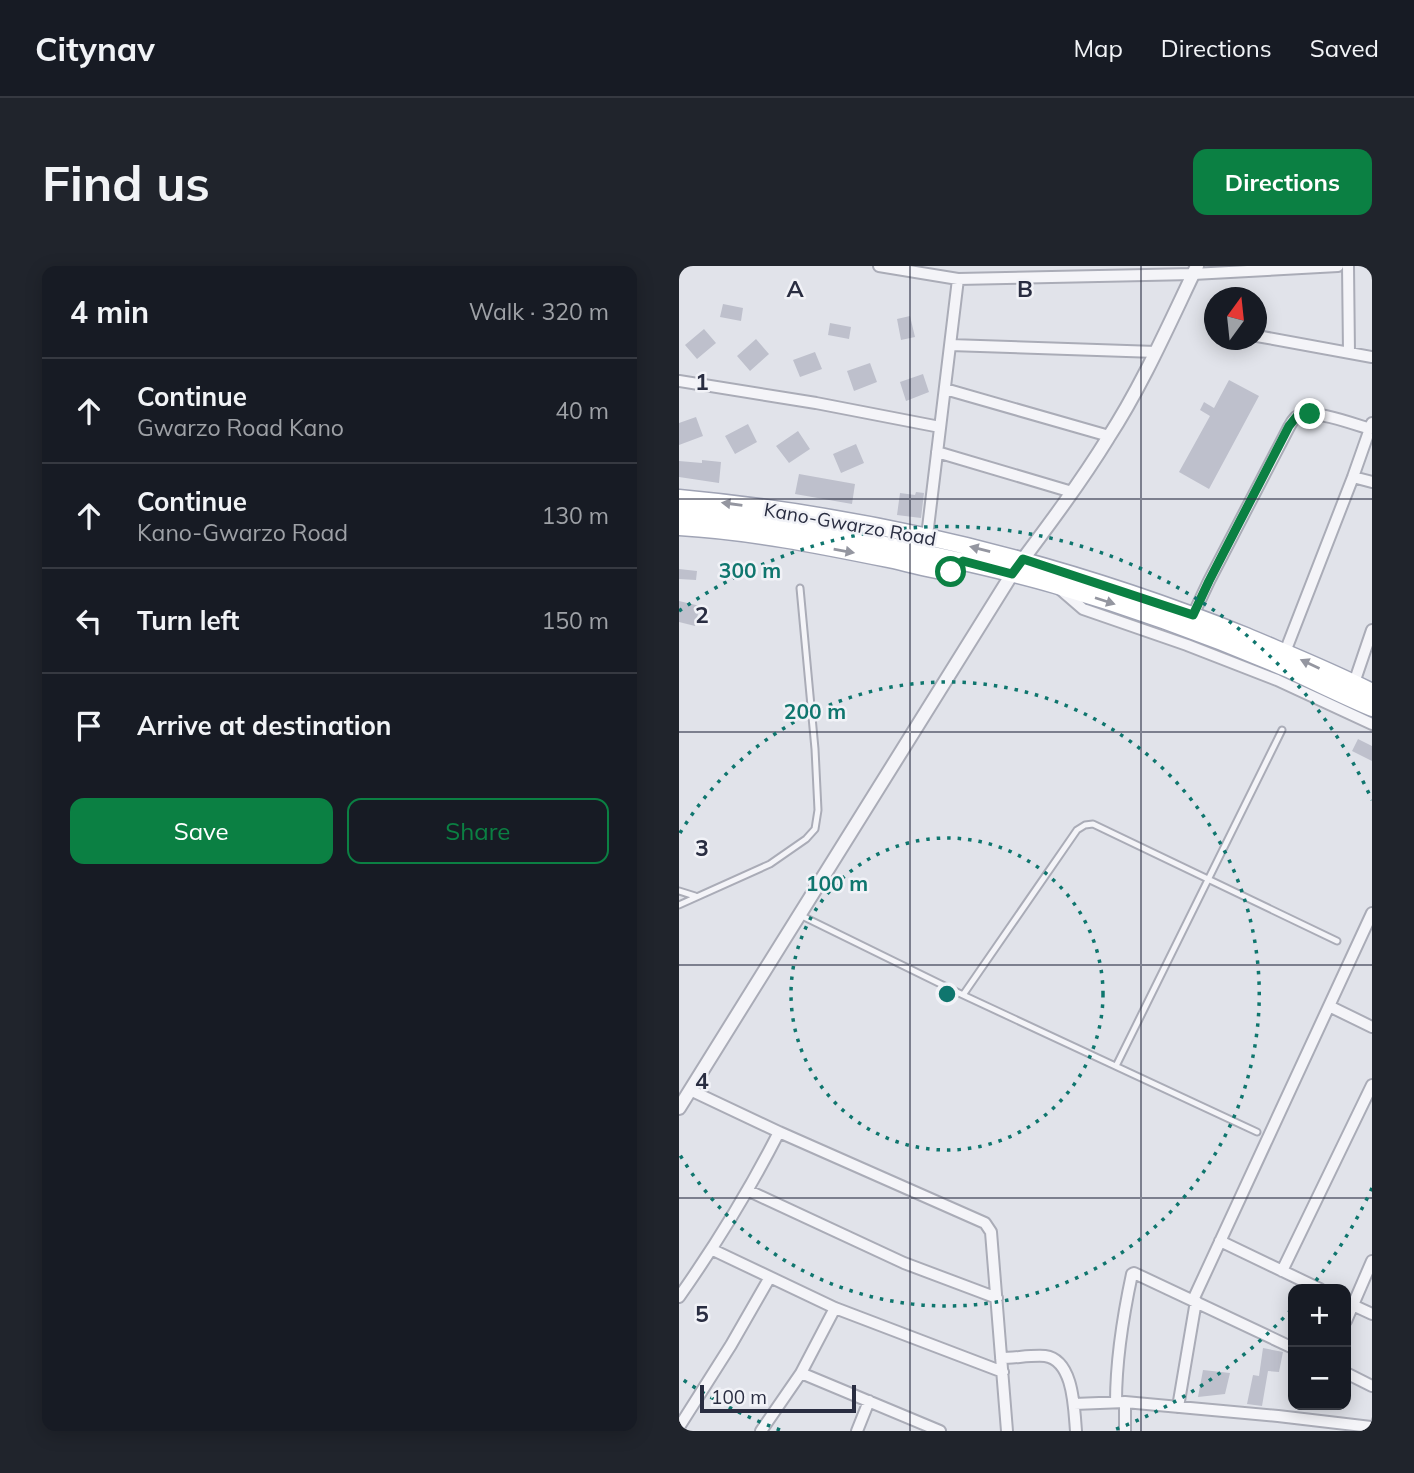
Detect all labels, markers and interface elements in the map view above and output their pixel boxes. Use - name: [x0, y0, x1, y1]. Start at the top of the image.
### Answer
- text: Citynav: [35, 28, 155, 69]
- text: Map: [1073, 33, 1123, 63]
- text: Directions: [1161, 33, 1272, 63]
- text: Saved: [1310, 33, 1379, 63]
- button: Directions: [1193, 149, 1372, 215]
- text: Find us: [42, 152, 210, 213]
- text: A: [786, 274, 804, 303]
- text: B: [1017, 274, 1033, 303]
- north arrow: [1204, 287, 1267, 350]
- text: 4 min: [70, 293, 149, 331]
- text: Walk · 320 m: [469, 297, 609, 326]
- text: 1: [695, 367, 709, 396]
- text: Continue: [137, 380, 247, 413]
- icon: ahead: [70, 392, 108, 430]
- text: 40 m: [555, 396, 609, 425]
- route end: [1294, 398, 1325, 429]
- text: Gwarzo Road Kano: [137, 413, 344, 442]
- text: Continue: [137, 485, 247, 518]
- icon: ahead: [70, 497, 108, 535]
- street label: Kano-Gwarzo Road: [762, 497, 938, 551]
- one-way arrow: [721, 498, 743, 509]
- text: 130 m: [541, 501, 609, 530]
- text: Kano-Gwarzo Road: [137, 518, 348, 547]
- one-way arrow: [969, 543, 991, 554]
- one-way arrow: [833, 546, 855, 557]
- route start: [935, 556, 966, 587]
- text: 300 m: [719, 557, 781, 583]
- one-way arrow: [1094, 596, 1115, 607]
- text: 2: [695, 600, 709, 629]
- icon: left: [70, 602, 108, 640]
- text: Turn left: [137, 604, 239, 637]
- text: 150 m: [541, 606, 609, 635]
- one-way arrow: [1300, 658, 1320, 670]
- text: 200 m: [784, 698, 846, 724]
- icon: arrive: [70, 707, 108, 745]
- text: Arrive at destination: [137, 709, 392, 742]
- button: Save: [70, 798, 333, 864]
- button: Share: [347, 798, 609, 864]
- text: 3: [695, 833, 709, 862]
- text: 100 m: [806, 870, 868, 896]
- centre of rings: [935, 982, 959, 1006]
- text: 4: [695, 1066, 709, 1095]
- map controls: [1288, 1284, 1351, 1410]
- button: +: [1288, 1284, 1351, 1347]
- text: 5: [695, 1299, 709, 1328]
- button: −: [1288, 1347, 1351, 1410]
- scale bar: [700, 1382, 856, 1414]
- text: 100 m: [711, 1385, 767, 1409]

